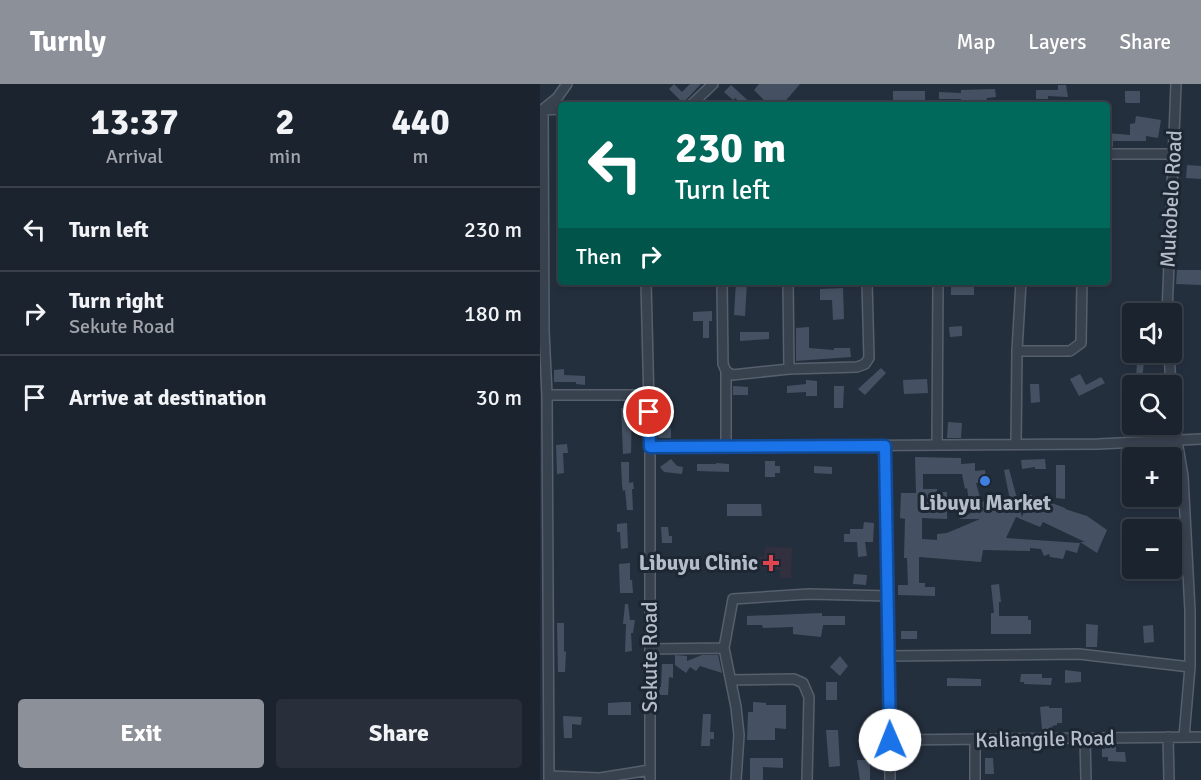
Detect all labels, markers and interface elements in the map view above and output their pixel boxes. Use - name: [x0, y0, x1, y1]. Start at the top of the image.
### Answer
- text: Turnly: [30, 25, 106, 59]
- text: Map: [957, 29, 995, 55]
- text: Layers: [1028, 29, 1086, 55]
- text: Share: [1119, 29, 1171, 55]
- text: 13:37: [90, 100, 179, 145]
- text: 2: [275, 100, 295, 145]
- text: 440: [391, 100, 450, 145]
- text: 230 m: [675, 123, 786, 174]
- icon: left: [576, 126, 654, 204]
- street label: Mukobelo Road: [1154, 130, 1188, 268]
- text: Arrival: [106, 144, 163, 169]
- text: min: [269, 144, 301, 169]
- text: m: [413, 144, 429, 169]
- text: Turn left: [675, 174, 770, 207]
- icon: left: [18, 213, 51, 246]
- text: Turn left: [69, 216, 149, 243]
- text: 230 m: [464, 216, 522, 243]
- icon: right: [634, 240, 667, 273]
- text: Then: [576, 243, 622, 270]
- text: Turn right: [69, 287, 164, 314]
- icon: right: [18, 297, 51, 330]
- text: 180 m: [464, 300, 522, 327]
- map controls: [1122, 303, 1182, 579]
- button: sound: [1122, 303, 1182, 363]
- text: Sekute Road: [69, 314, 175, 339]
- button: search: [1122, 375, 1182, 435]
- icon: arrive: [18, 381, 51, 414]
- text: Arrive at destination: [69, 384, 266, 411]
- text: 30 m: [476, 384, 522, 411]
- pin: [623, 386, 674, 437]
- icon: arrive: [632, 395, 665, 428]
- button: +: [1122, 447, 1182, 507]
- marker: Libuyu Market: [978, 474, 992, 488]
- place label: Libuyu Market: [919, 490, 1051, 516]
- button: −: [1122, 519, 1182, 579]
- place label: Libuyu Clinic: [639, 550, 758, 576]
- marker: Libuyu Clinic: [762, 554, 780, 572]
- street label: Sekute Road: [637, 601, 663, 713]
- button: Exit: [18, 699, 264, 768]
- button: Share: [276, 699, 522, 768]
- position arrow: [858, 708, 922, 772]
- street label: Kaliangile Road: [975, 725, 1115, 753]

